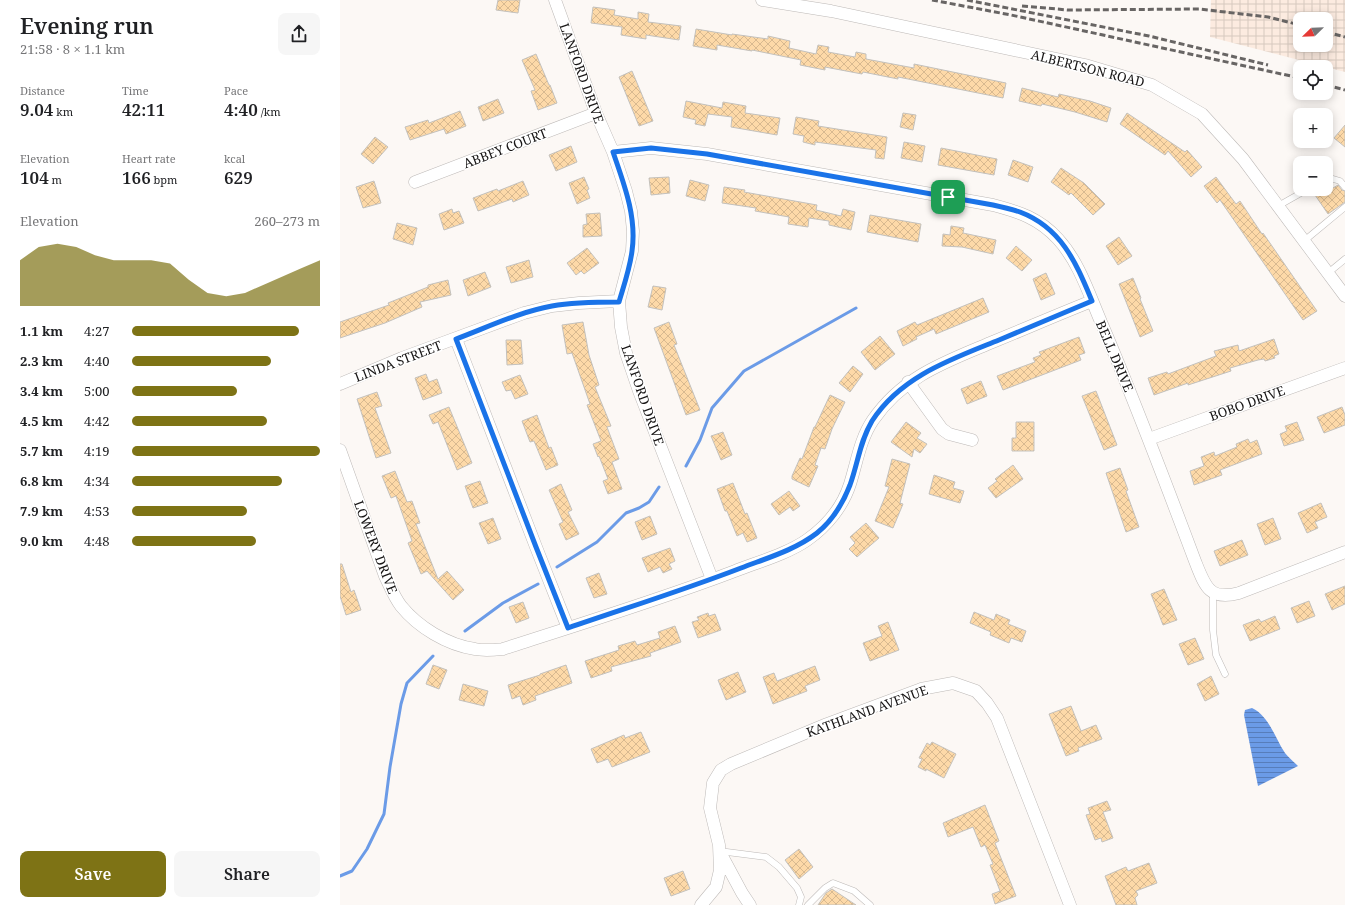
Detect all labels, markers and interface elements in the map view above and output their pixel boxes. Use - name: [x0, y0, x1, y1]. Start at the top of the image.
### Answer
- text: Evening run: [20, 10, 154, 40]
- north arrow: [1293, 12, 1333, 52]
- map controls: [1293, 12, 1333, 196]
- button: share: [278, 13, 320, 55]
- street label: LANFORD DRIVE: [556, 20, 608, 126]
- text: 21:58 · 8 × 1.1 km: [20, 40, 125, 58]
- street label: ALBERTSON ROAD: [1029, 45, 1147, 91]
- button: locate: [1293, 60, 1333, 100]
- text: Distance: [20, 83, 65, 98]
- text: Time: [122, 83, 149, 98]
- text: Pace: [224, 83, 248, 98]
- text: 9.04: [20, 98, 53, 121]
- text: 42:11: [122, 98, 165, 121]
- text: 4:40: [224, 98, 258, 121]
- text: km: [53, 104, 73, 119]
- text: /km: [258, 104, 281, 119]
- button: +: [1293, 108, 1333, 148]
- street label: ABBEY COURT: [460, 124, 550, 172]
- text: Elevation: [20, 151, 70, 166]
- text: Heart rate: [122, 151, 176, 166]
- text: kcal: [224, 151, 245, 166]
- button: −: [1293, 156, 1333, 196]
- text: 104: [20, 166, 49, 189]
- text: 166: [122, 166, 151, 189]
- text: 629: [224, 166, 253, 189]
- text: m: [49, 172, 62, 187]
- text: bpm: [151, 172, 177, 187]
- pin: [931, 180, 965, 214]
- icon: arrive: [937, 186, 959, 208]
- text: Elevation: [20, 212, 79, 230]
- text: 260–273 m: [254, 212, 320, 230]
- street label: BELL DRIVE: [1092, 318, 1138, 394]
- text: 1.1 km: [20, 322, 63, 340]
- text: 4:27: [84, 322, 110, 340]
- street label: LINDA STREET: [352, 336, 444, 386]
- street label: LANFORD DRIVE: [617, 342, 669, 448]
- text: 2.3 km: [20, 352, 63, 370]
- text: 4:40: [84, 352, 110, 370]
- street label: BOBO DRIVE: [1207, 381, 1287, 425]
- text: 3.4 km: [20, 382, 63, 400]
- text: 5:00: [84, 382, 110, 400]
- text: 4.5 km: [20, 412, 63, 430]
- text: 4:42: [84, 412, 110, 430]
- text: 5.7 km: [20, 442, 63, 460]
- text: 4:19: [84, 442, 110, 460]
- text: 6.8 km: [20, 472, 63, 490]
- text: 4:34: [84, 472, 110, 490]
- street label: LOWERY DRIVE: [350, 498, 402, 596]
- text: 7.9 km: [20, 502, 63, 520]
- text: 4:53: [84, 502, 110, 520]
- text: 9.0 km: [20, 532, 63, 550]
- text: 4:48: [84, 532, 110, 550]
- street label: KATHLAND AVENUE: [804, 681, 930, 741]
- button: Save: [20, 851, 166, 897]
- button: Share: [174, 851, 320, 897]

